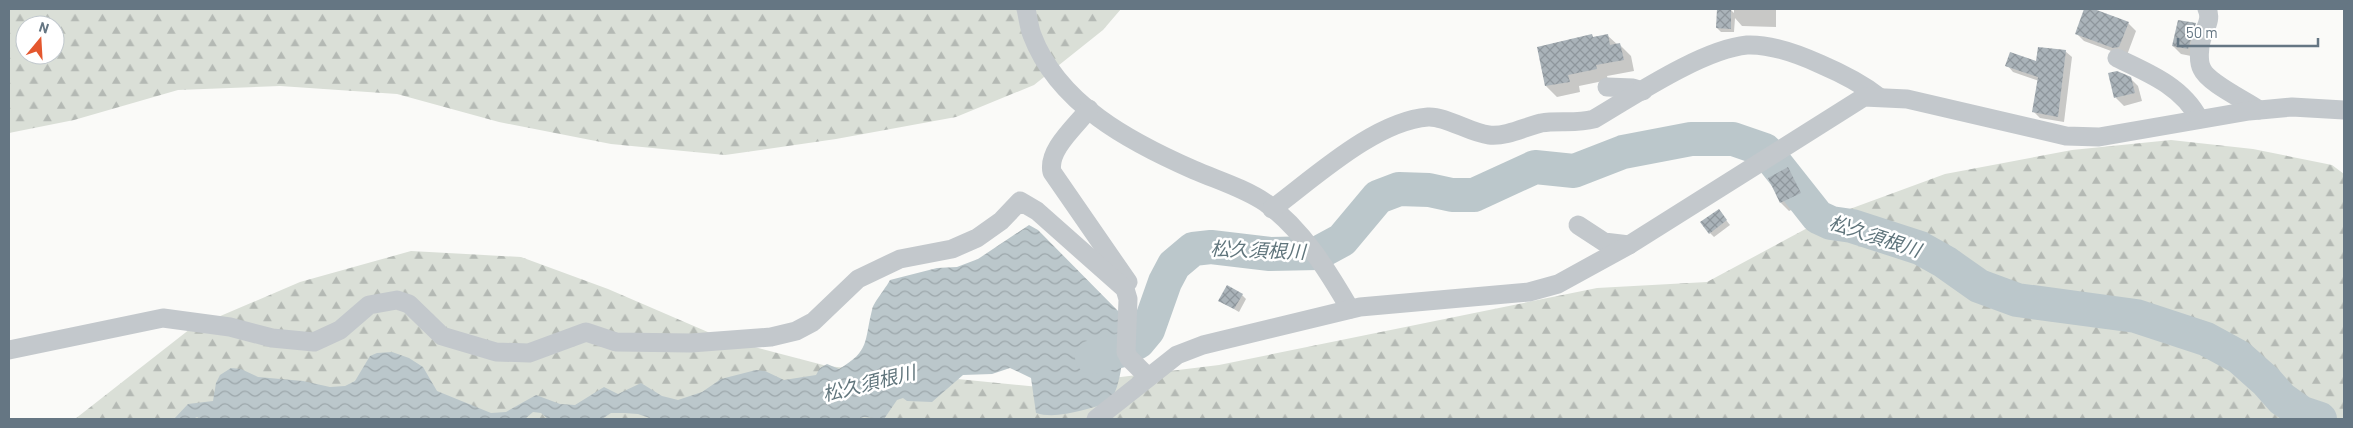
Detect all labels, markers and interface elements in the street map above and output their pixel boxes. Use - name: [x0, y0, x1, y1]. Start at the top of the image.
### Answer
- north arrow: [15, 15, 65, 65]
- scale bar: [2178, 15, 2318, 47]
- text: N: [37, 18, 51, 37]
- text: 50 m: [2186, 23, 2218, 41]
- water label: 松久須根川: [1826, 210, 1926, 262]
- water label: 松久須根川: [1210, 236, 1308, 263]
- water label: 松久須根川: [820, 359, 920, 405]

